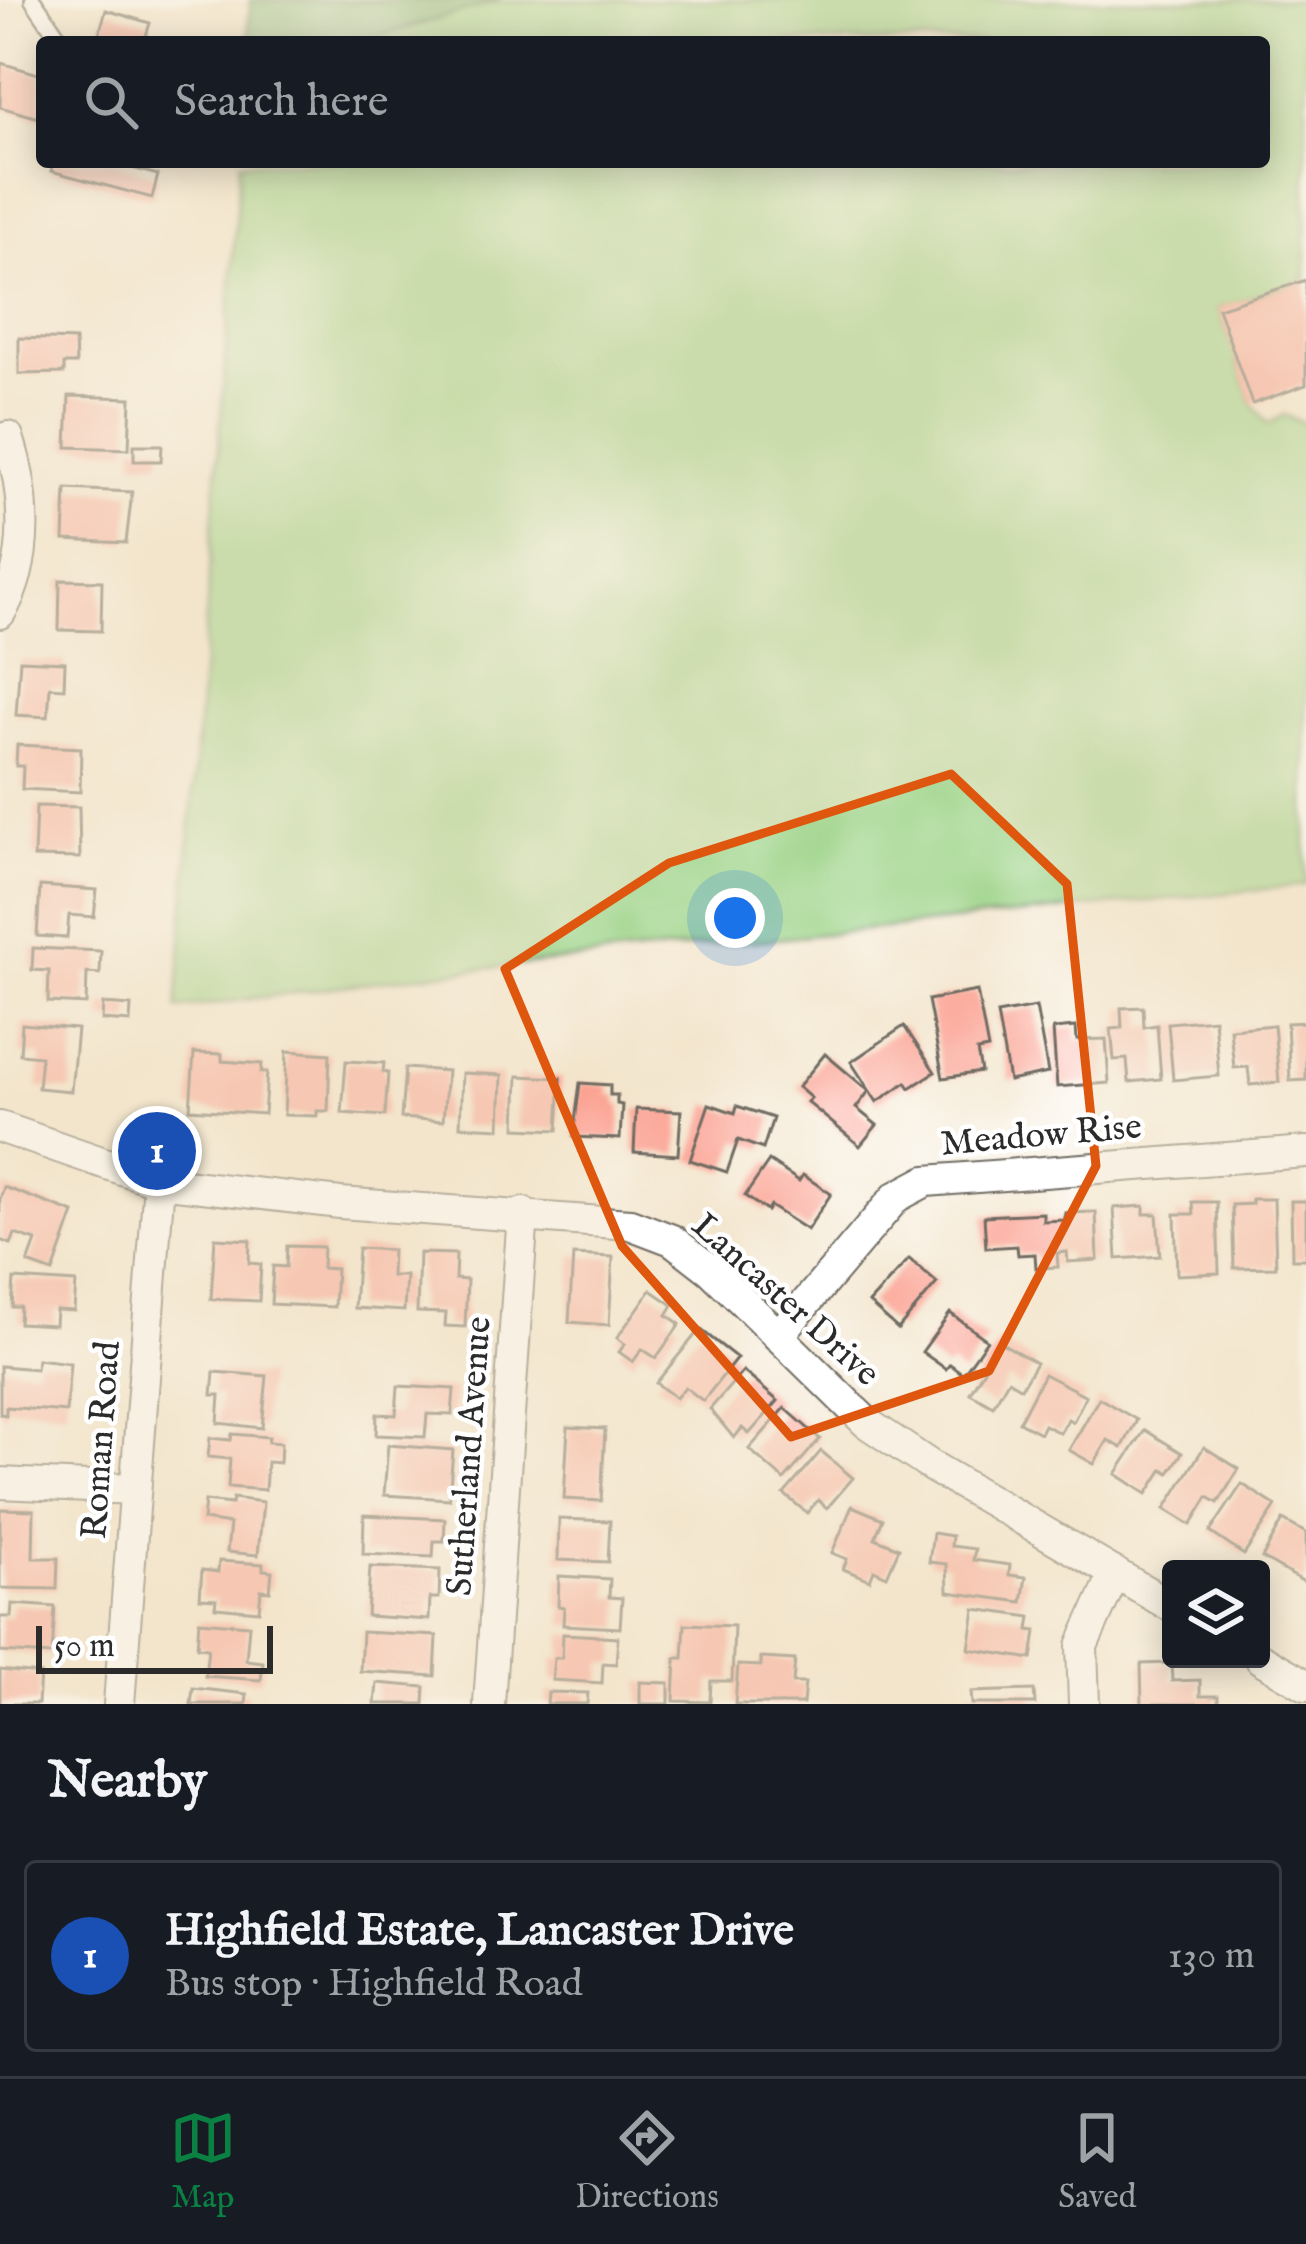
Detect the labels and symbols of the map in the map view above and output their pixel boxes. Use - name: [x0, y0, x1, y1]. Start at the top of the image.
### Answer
- your location: [705, 888, 765, 948]
- street label: Meadow Rise: [939, 1104, 1144, 1168]
- pin: 1: [118, 1106, 196, 1196]
- street label: Lancaster Drive: [681, 1204, 889, 1397]
- street label: Sutherland Avenue: [437, 1315, 503, 1597]
- street label: Roman Road: [72, 1339, 132, 1541]
- scale bar: [36, 1620, 273, 1673]

